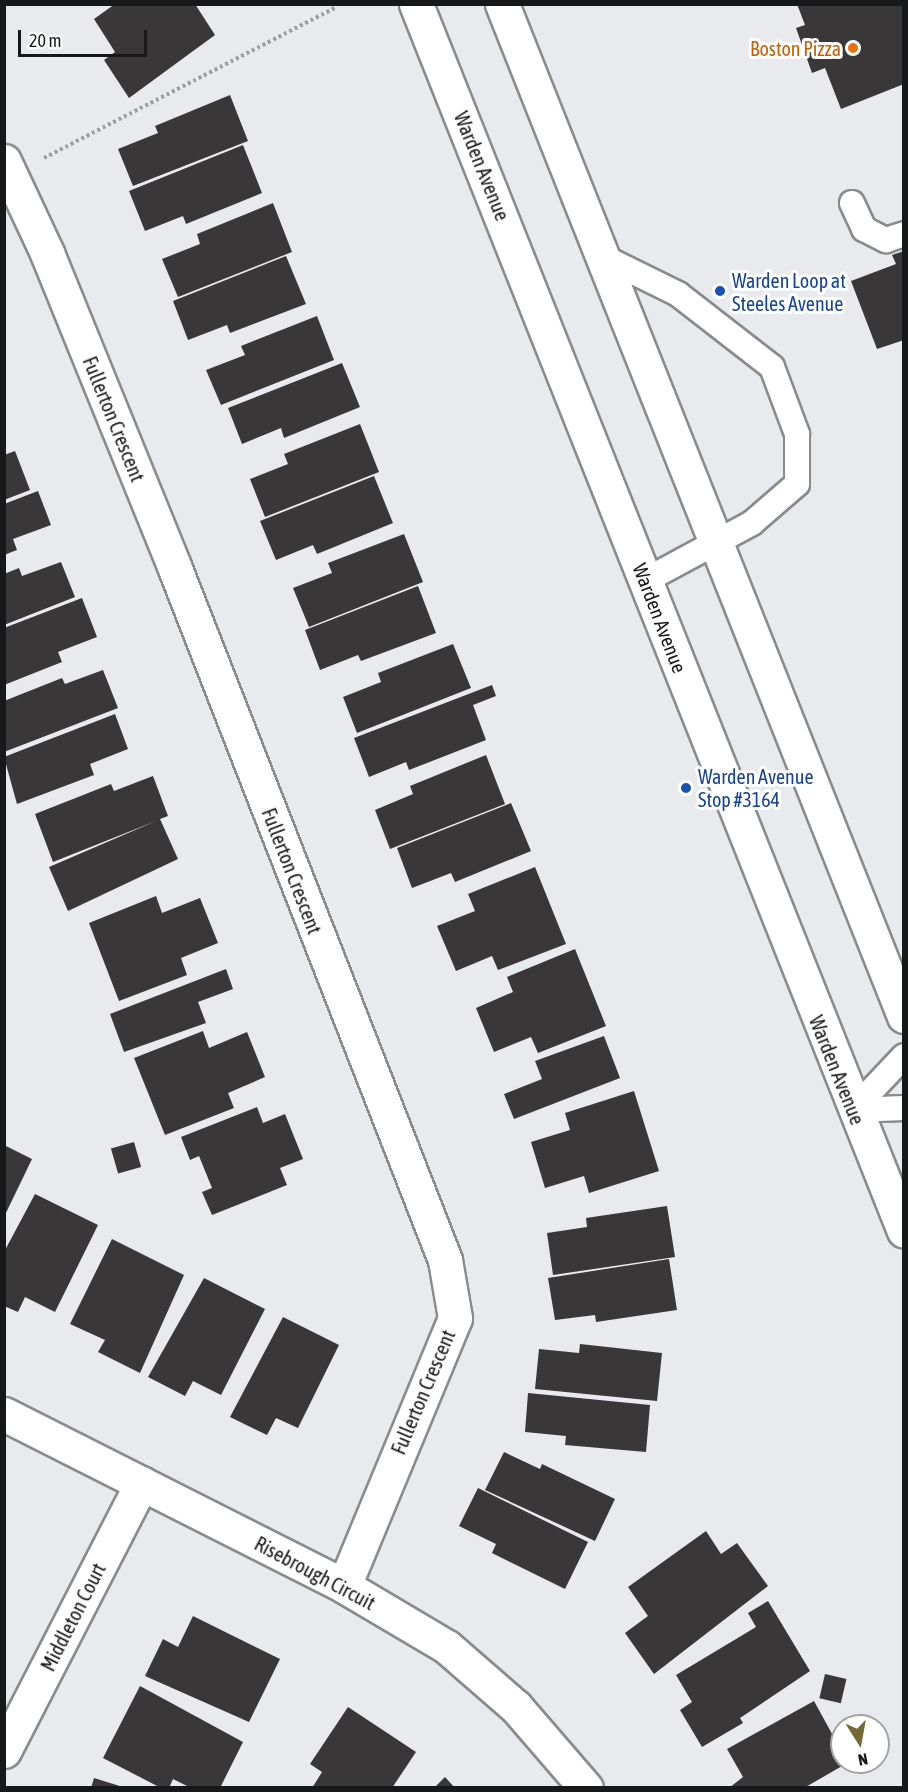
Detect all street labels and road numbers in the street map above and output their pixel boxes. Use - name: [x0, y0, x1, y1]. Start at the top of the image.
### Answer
- street label: Warden Avenue: [449, 108, 515, 224]
- street label: Fullerton Crescent: [78, 353, 150, 485]
- street label: Warden Avenue: [628, 560, 692, 676]
- street label: Fullerton Crescent: [257, 805, 327, 937]
- street label: Warden Avenue: [804, 1012, 870, 1128]
- street label: Fullerton Crescent: [386, 1326, 460, 1458]
- street label: Risebrough Circuit: [251, 1531, 379, 1615]
- street label: Middleton Court: [36, 1559, 110, 1675]

